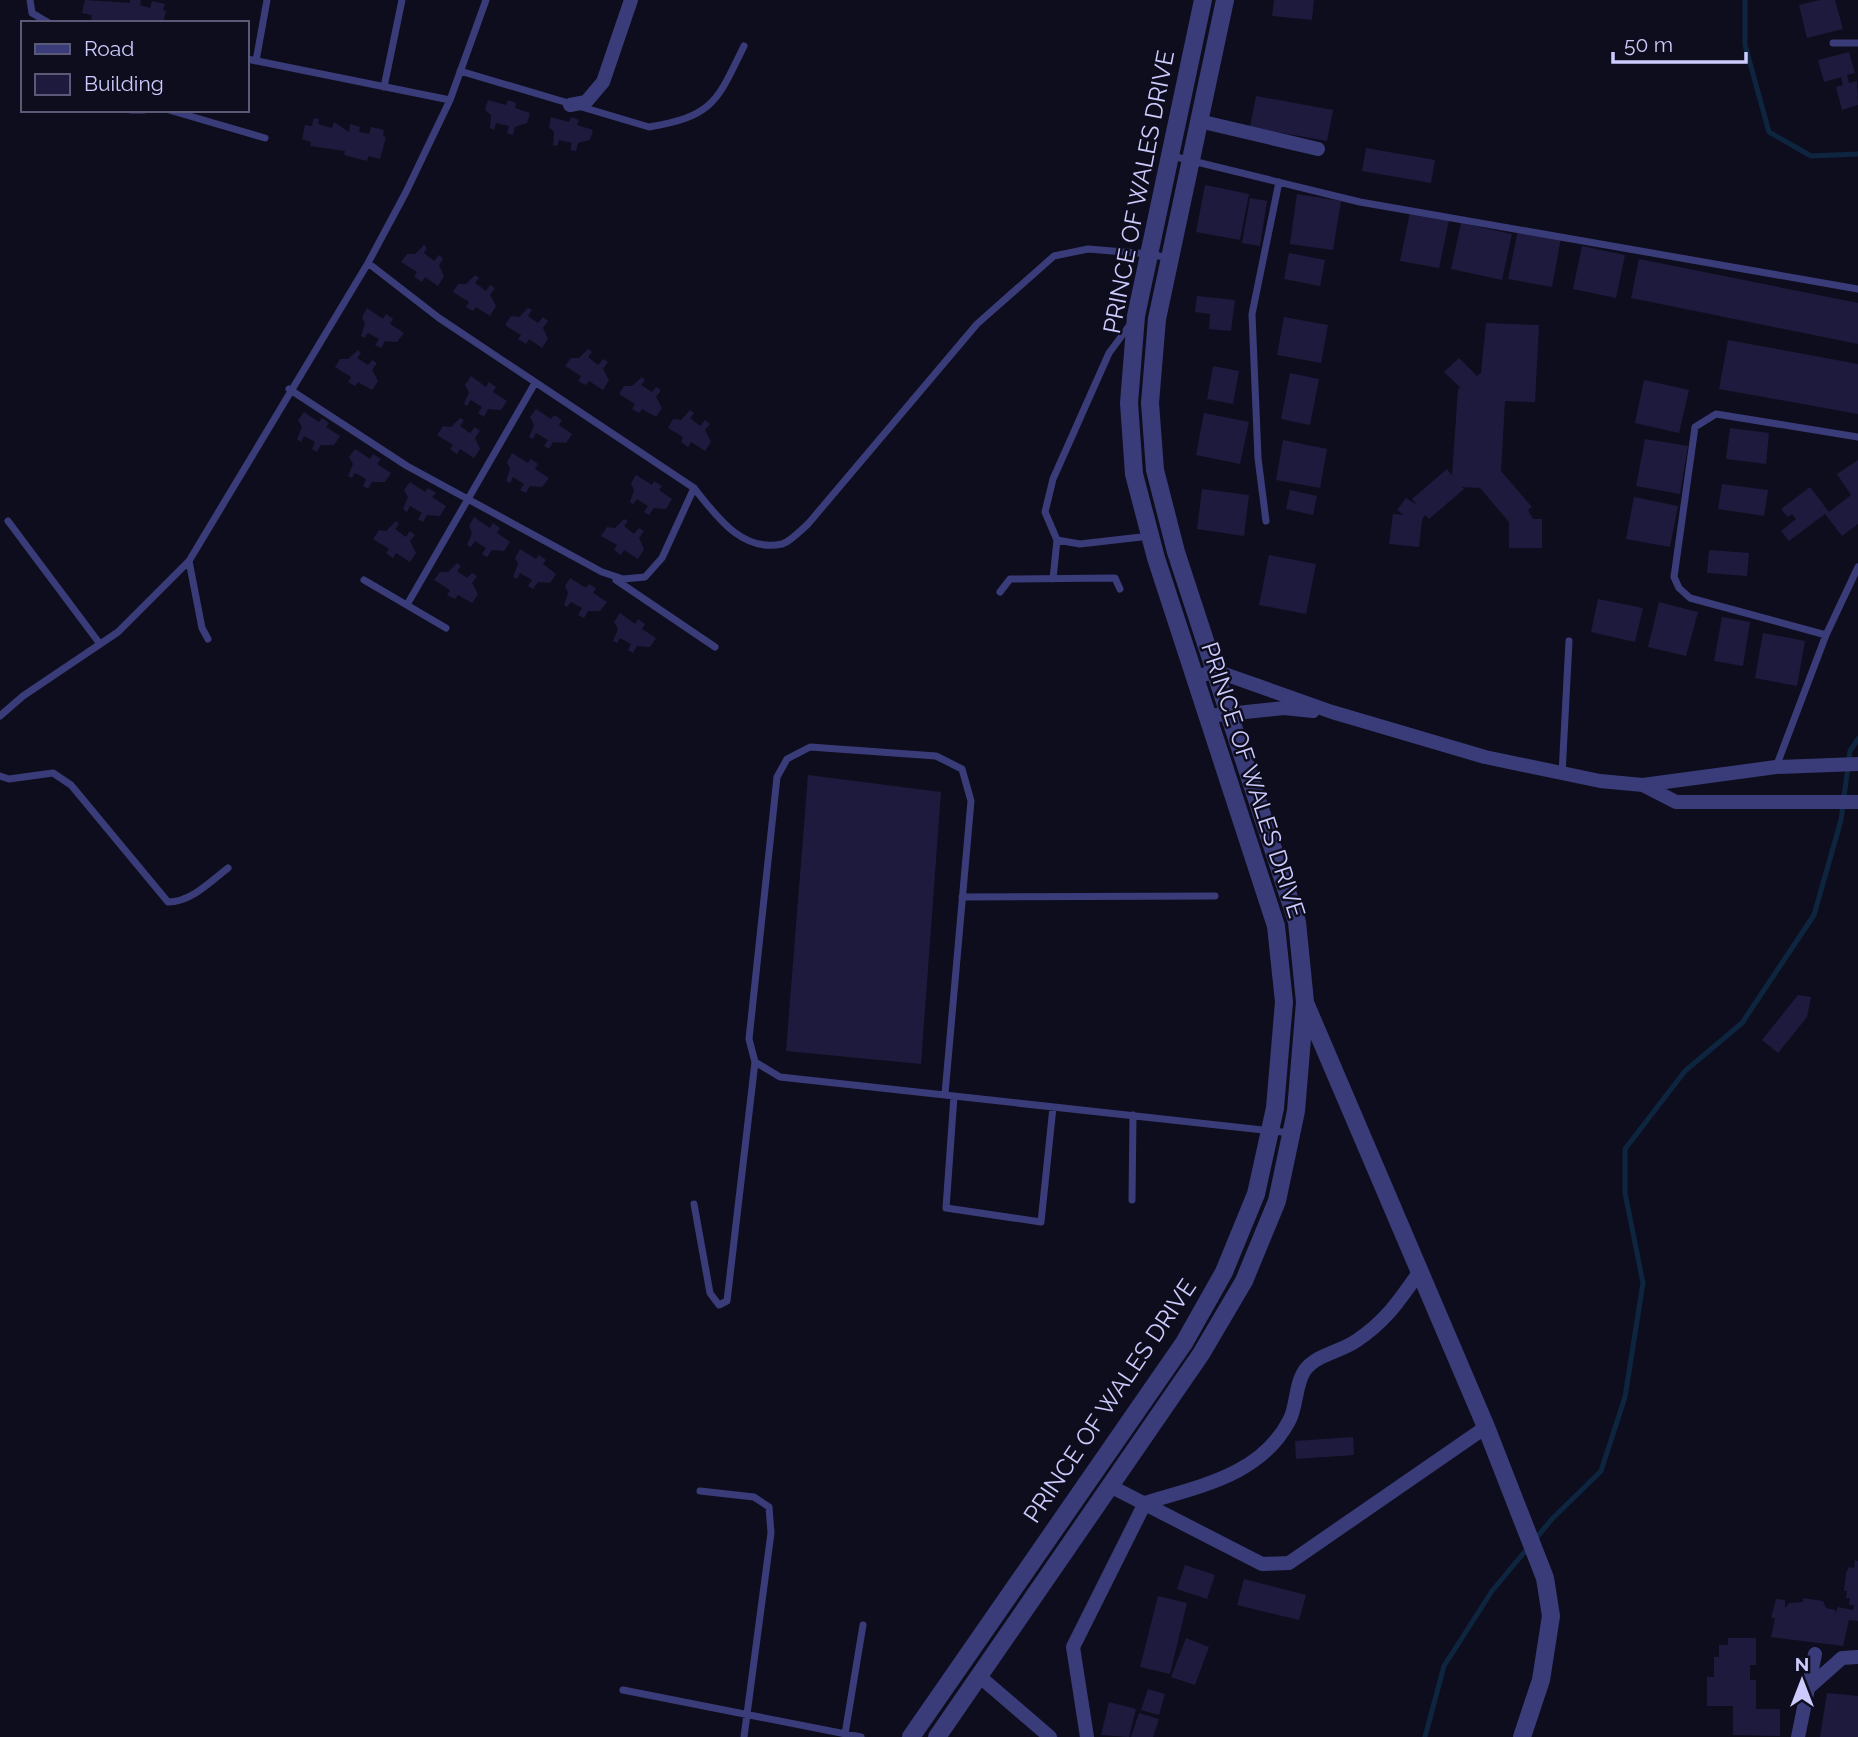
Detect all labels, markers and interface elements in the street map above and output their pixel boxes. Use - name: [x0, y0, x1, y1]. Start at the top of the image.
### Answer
- legend: [21, 21, 248, 112]
- scale bar: [1613, 21, 1746, 65]
- text: 50 m: [1624, 32, 1673, 57]
- text: Road: [84, 36, 134, 61]
- street label: PRINCE OF WALES DRIVE: [1097, 48, 1180, 336]
- text: Building: [84, 71, 164, 96]
- street label: PRINCE OF WALES DRIVE: [1195, 638, 1312, 921]
- street label: PRINCE OF WALES DRIVE: [1017, 1273, 1202, 1528]
- north arrow: [1767, 1646, 1837, 1716]
- text: N: [1795, 1653, 1809, 1675]

